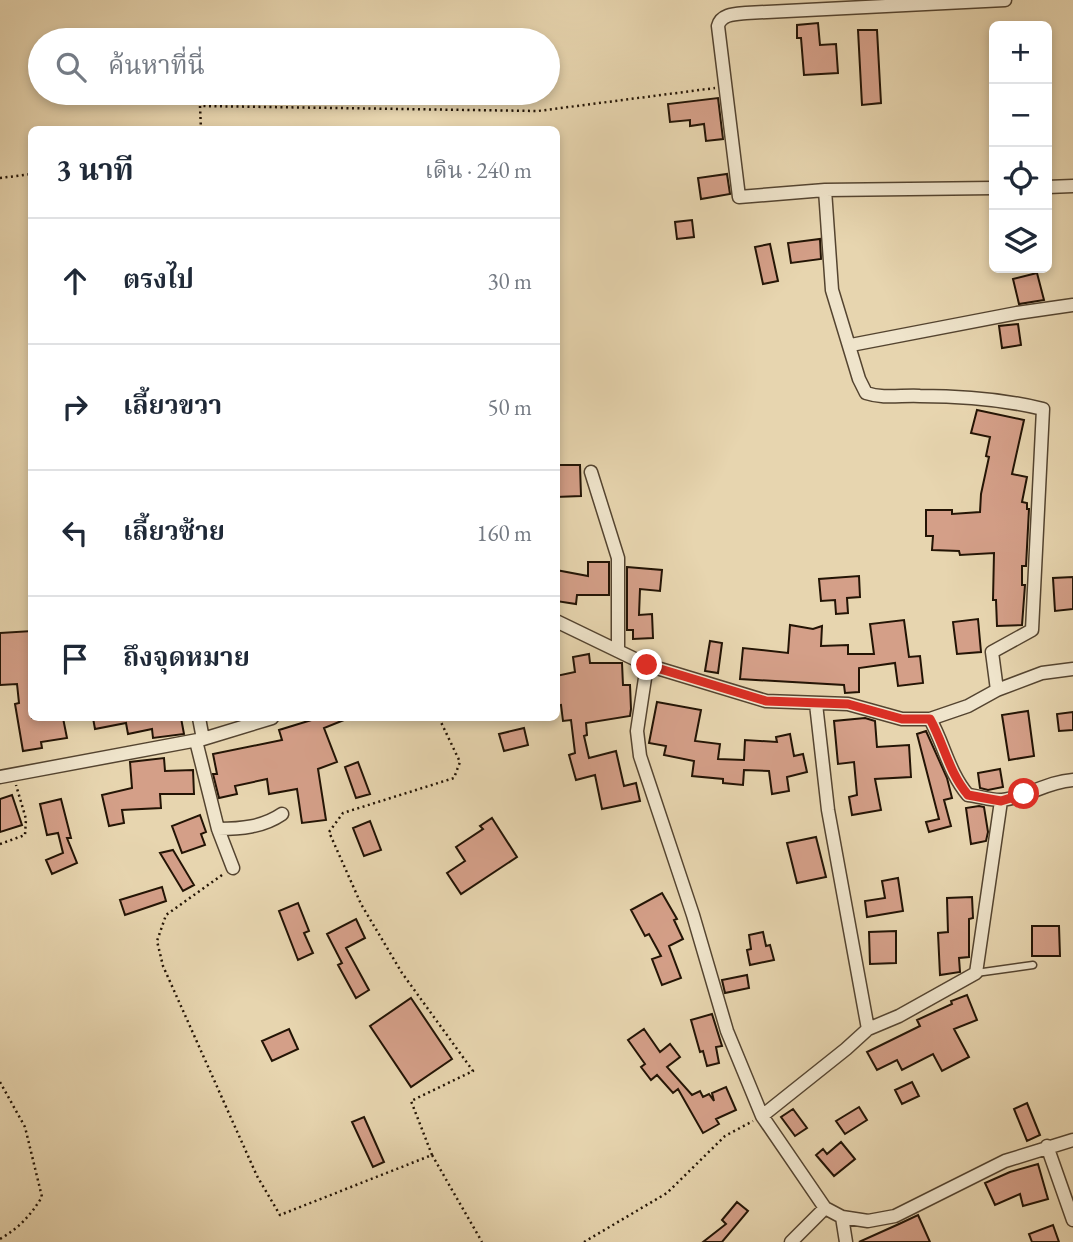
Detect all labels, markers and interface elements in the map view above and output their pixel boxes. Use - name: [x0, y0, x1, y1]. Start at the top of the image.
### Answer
- map controls: [989, 21, 1052, 273]
- button: +: [989, 21, 1052, 84]
- search box: [28, 28, 560, 105]
- icon: search: [52, 48, 90, 86]
- text: ค้นหาที่นี่: [108, 48, 205, 82]
- button: −: [989, 84, 1052, 147]
- button: locate: [989, 147, 1052, 210]
- text: 3 นาที: [56, 150, 134, 189]
- text: เดิน · 240 m: [425, 155, 532, 185]
- button: layers: [989, 210, 1052, 273]
- icon: ahead: [56, 262, 94, 300]
- text: ตรงไป: [123, 262, 194, 296]
- text: 30 m: [487, 266, 532, 296]
- icon: right: [56, 388, 94, 426]
- text: เลี้ยวขวา: [123, 388, 222, 422]
- text: 50 m: [487, 392, 532, 422]
- icon: left: [56, 514, 94, 552]
- text: เลี้ยวซ้าย: [123, 514, 225, 548]
- text: 160 m: [476, 518, 532, 548]
- icon: arrive: [56, 640, 94, 678]
- text: ถึงจุดหมาย: [123, 640, 250, 674]
- route end: [631, 649, 662, 680]
- route start: [1008, 778, 1039, 809]

